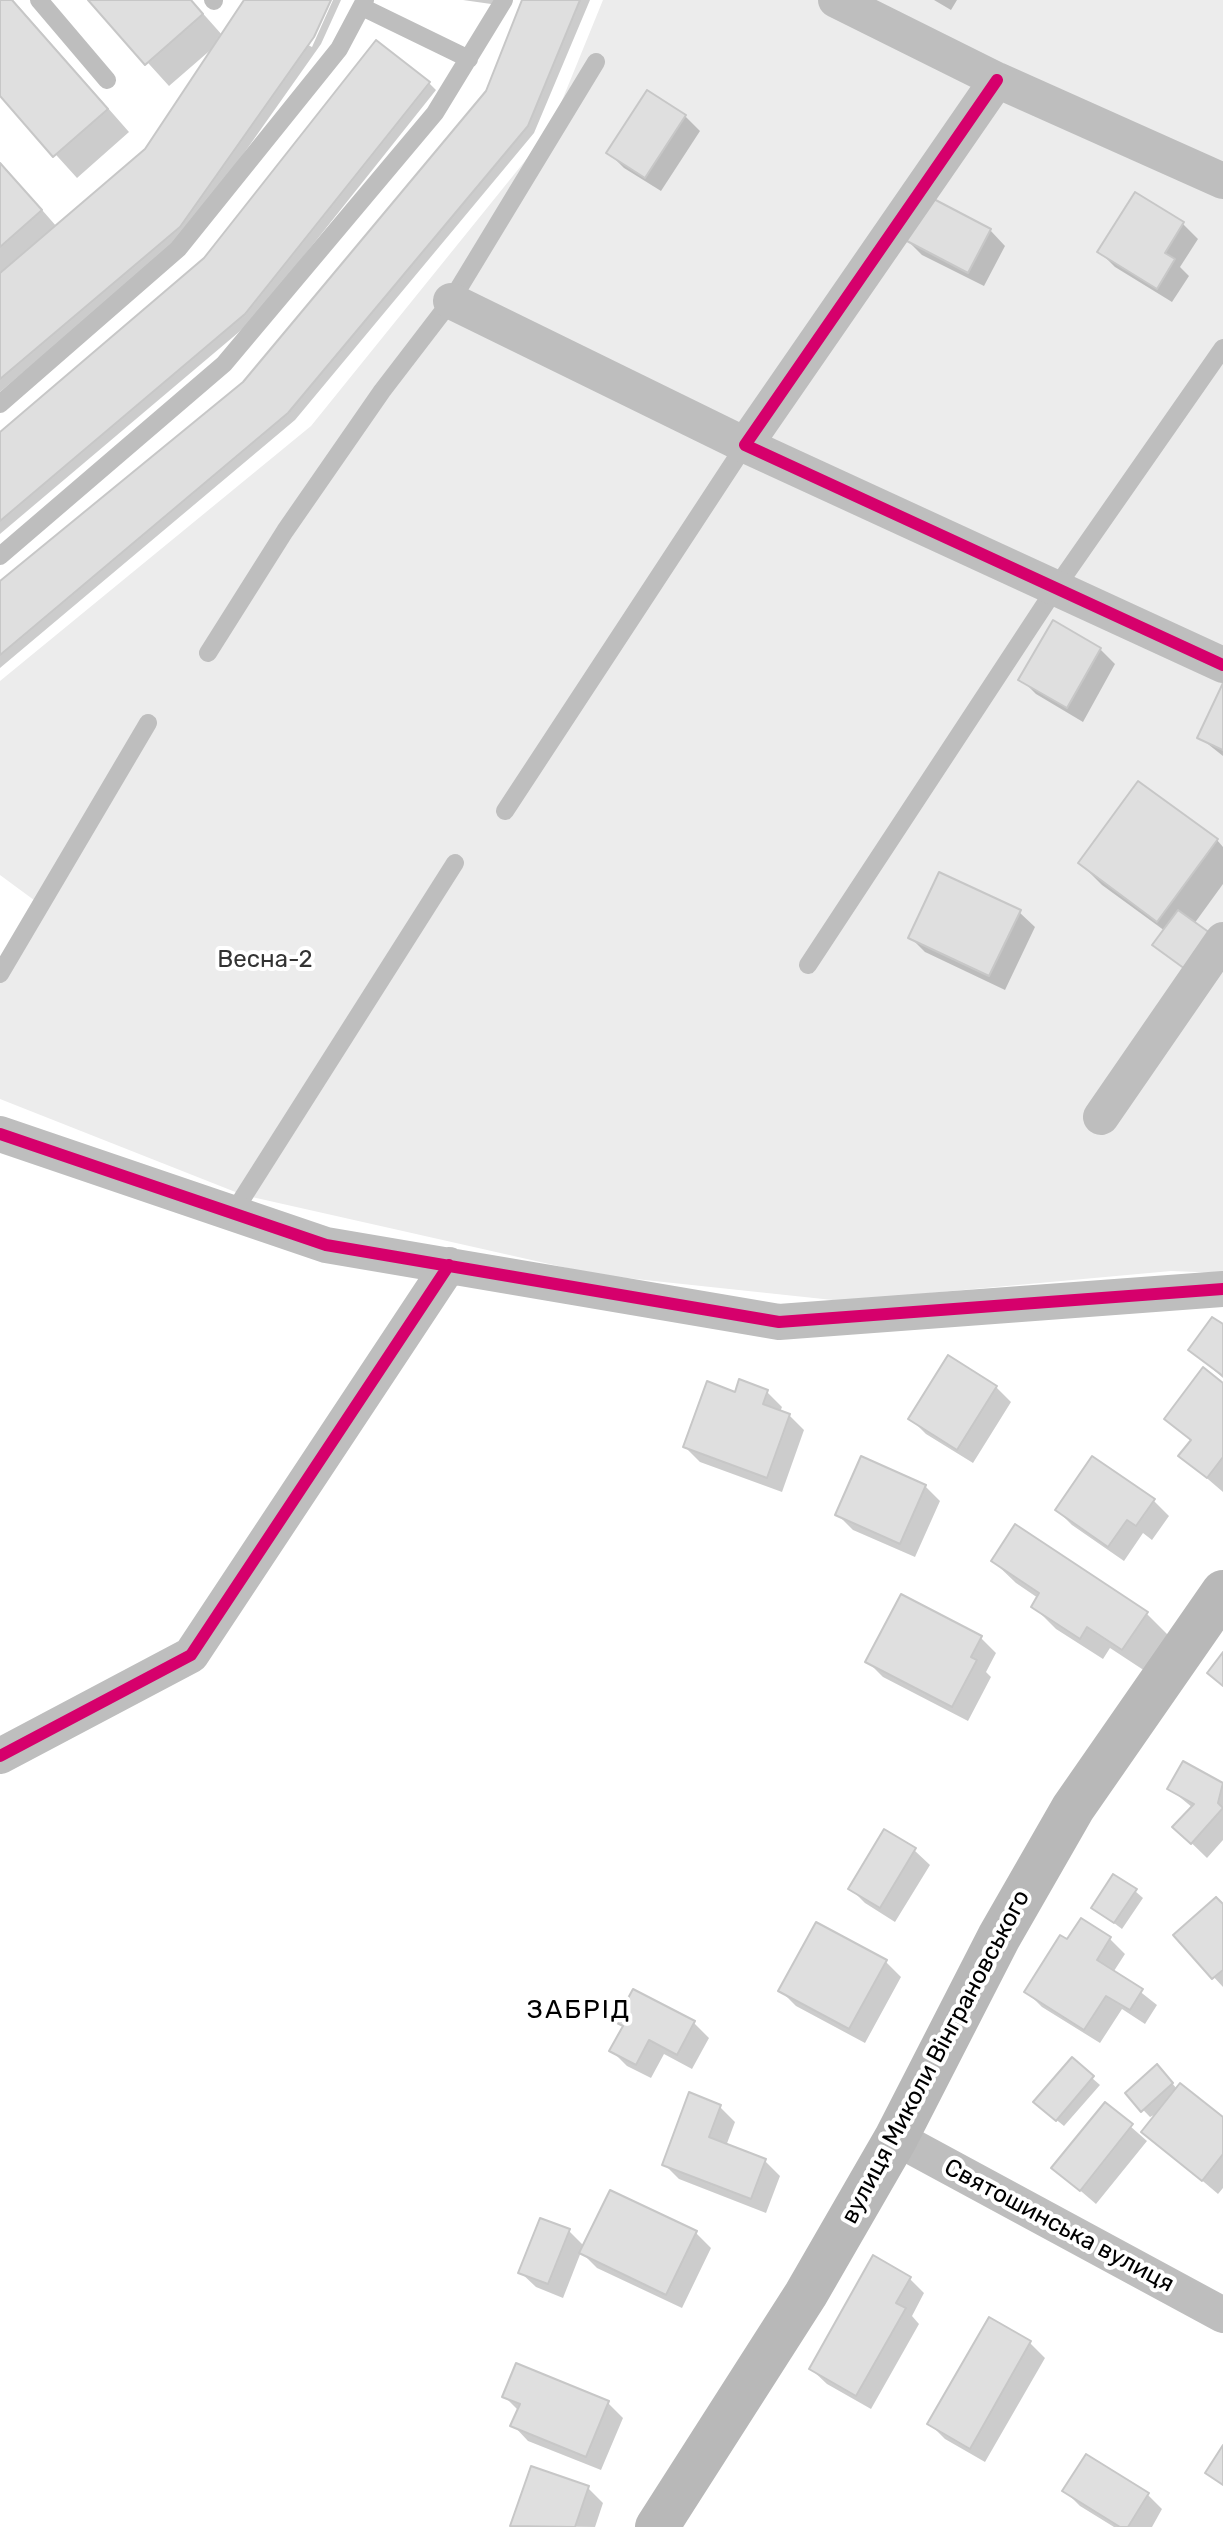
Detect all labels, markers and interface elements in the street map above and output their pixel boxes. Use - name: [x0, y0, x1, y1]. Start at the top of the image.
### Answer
- park label: Весна-2: [217, 946, 313, 974]
- street label: вулиця Миколи Вінграновського: [836, 1885, 1036, 2229]
- district label: ЗАБРІД: [527, 1994, 631, 2026]
- street label: Святошинська вулиця: [939, 2153, 1179, 2299]

